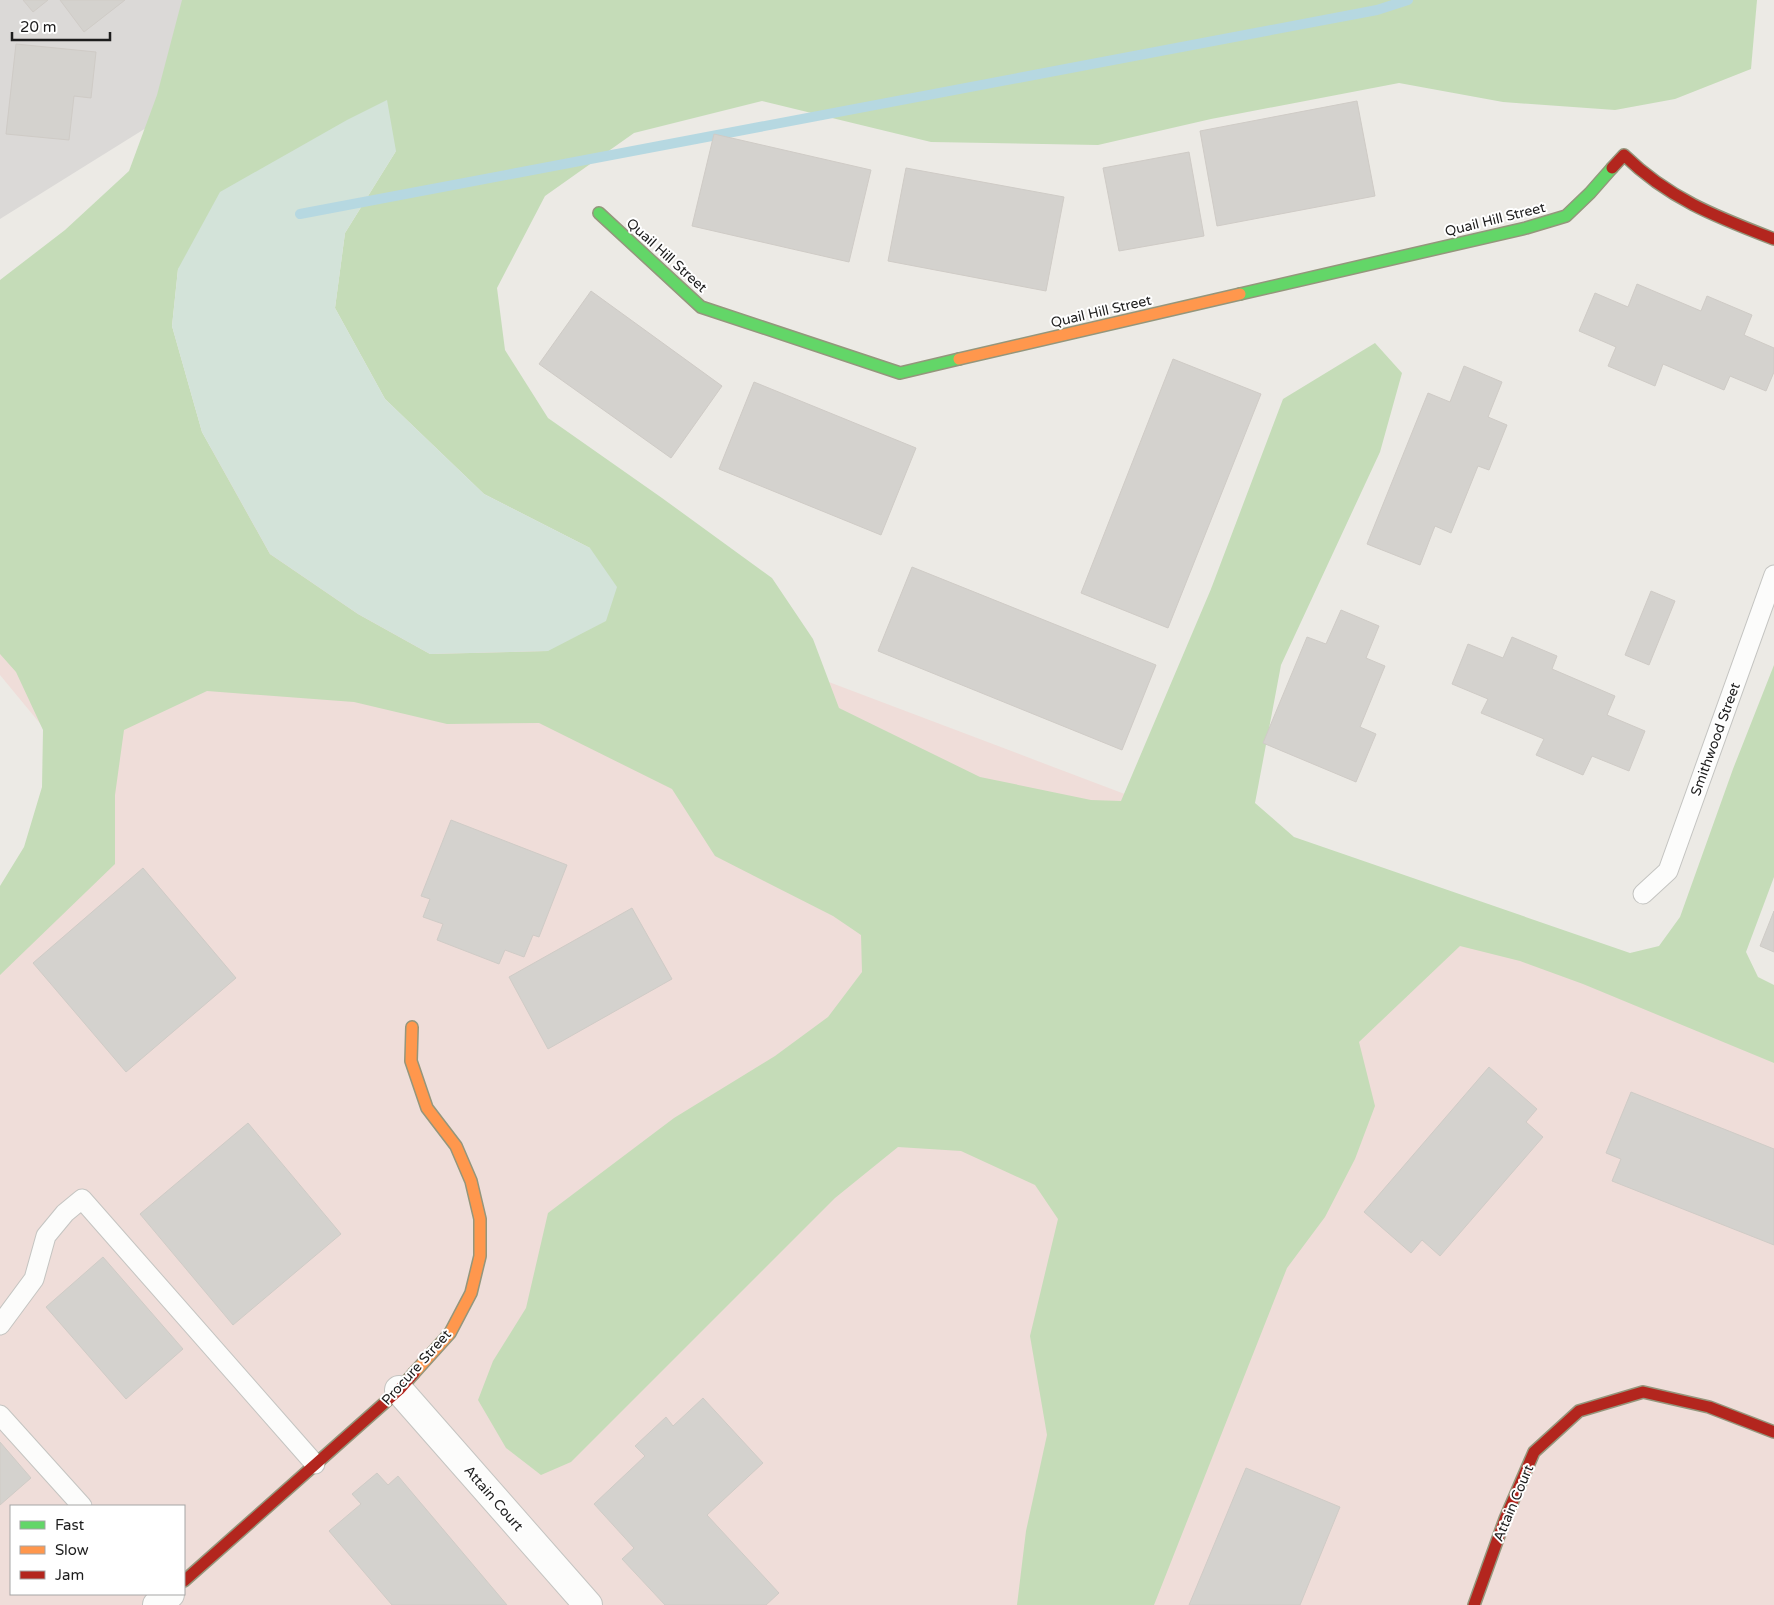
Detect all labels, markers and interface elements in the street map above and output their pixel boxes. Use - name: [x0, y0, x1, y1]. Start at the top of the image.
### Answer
- scale bar: [12, 10, 110, 42]
- text: 20 m: [20, 18, 57, 36]
- street label: Quail Hill Street: [1443, 199, 1548, 240]
- street label: Quail Hill Street: [623, 215, 711, 297]
- street label: Quail Hill Street: [1049, 291, 1154, 331]
- street label: Smithwood Street: [1687, 680, 1744, 798]
- street label: Procure Street: [378, 1326, 455, 1409]
- street label: Attain Court: [460, 1462, 527, 1535]
- street label: Attain Court: [1490, 1462, 1537, 1544]
- legend: [10, 1505, 185, 1595]
- text: Fast: [55, 1516, 85, 1534]
- text: Slow: [55, 1541, 89, 1559]
- text: Jam: [55, 1566, 84, 1584]

